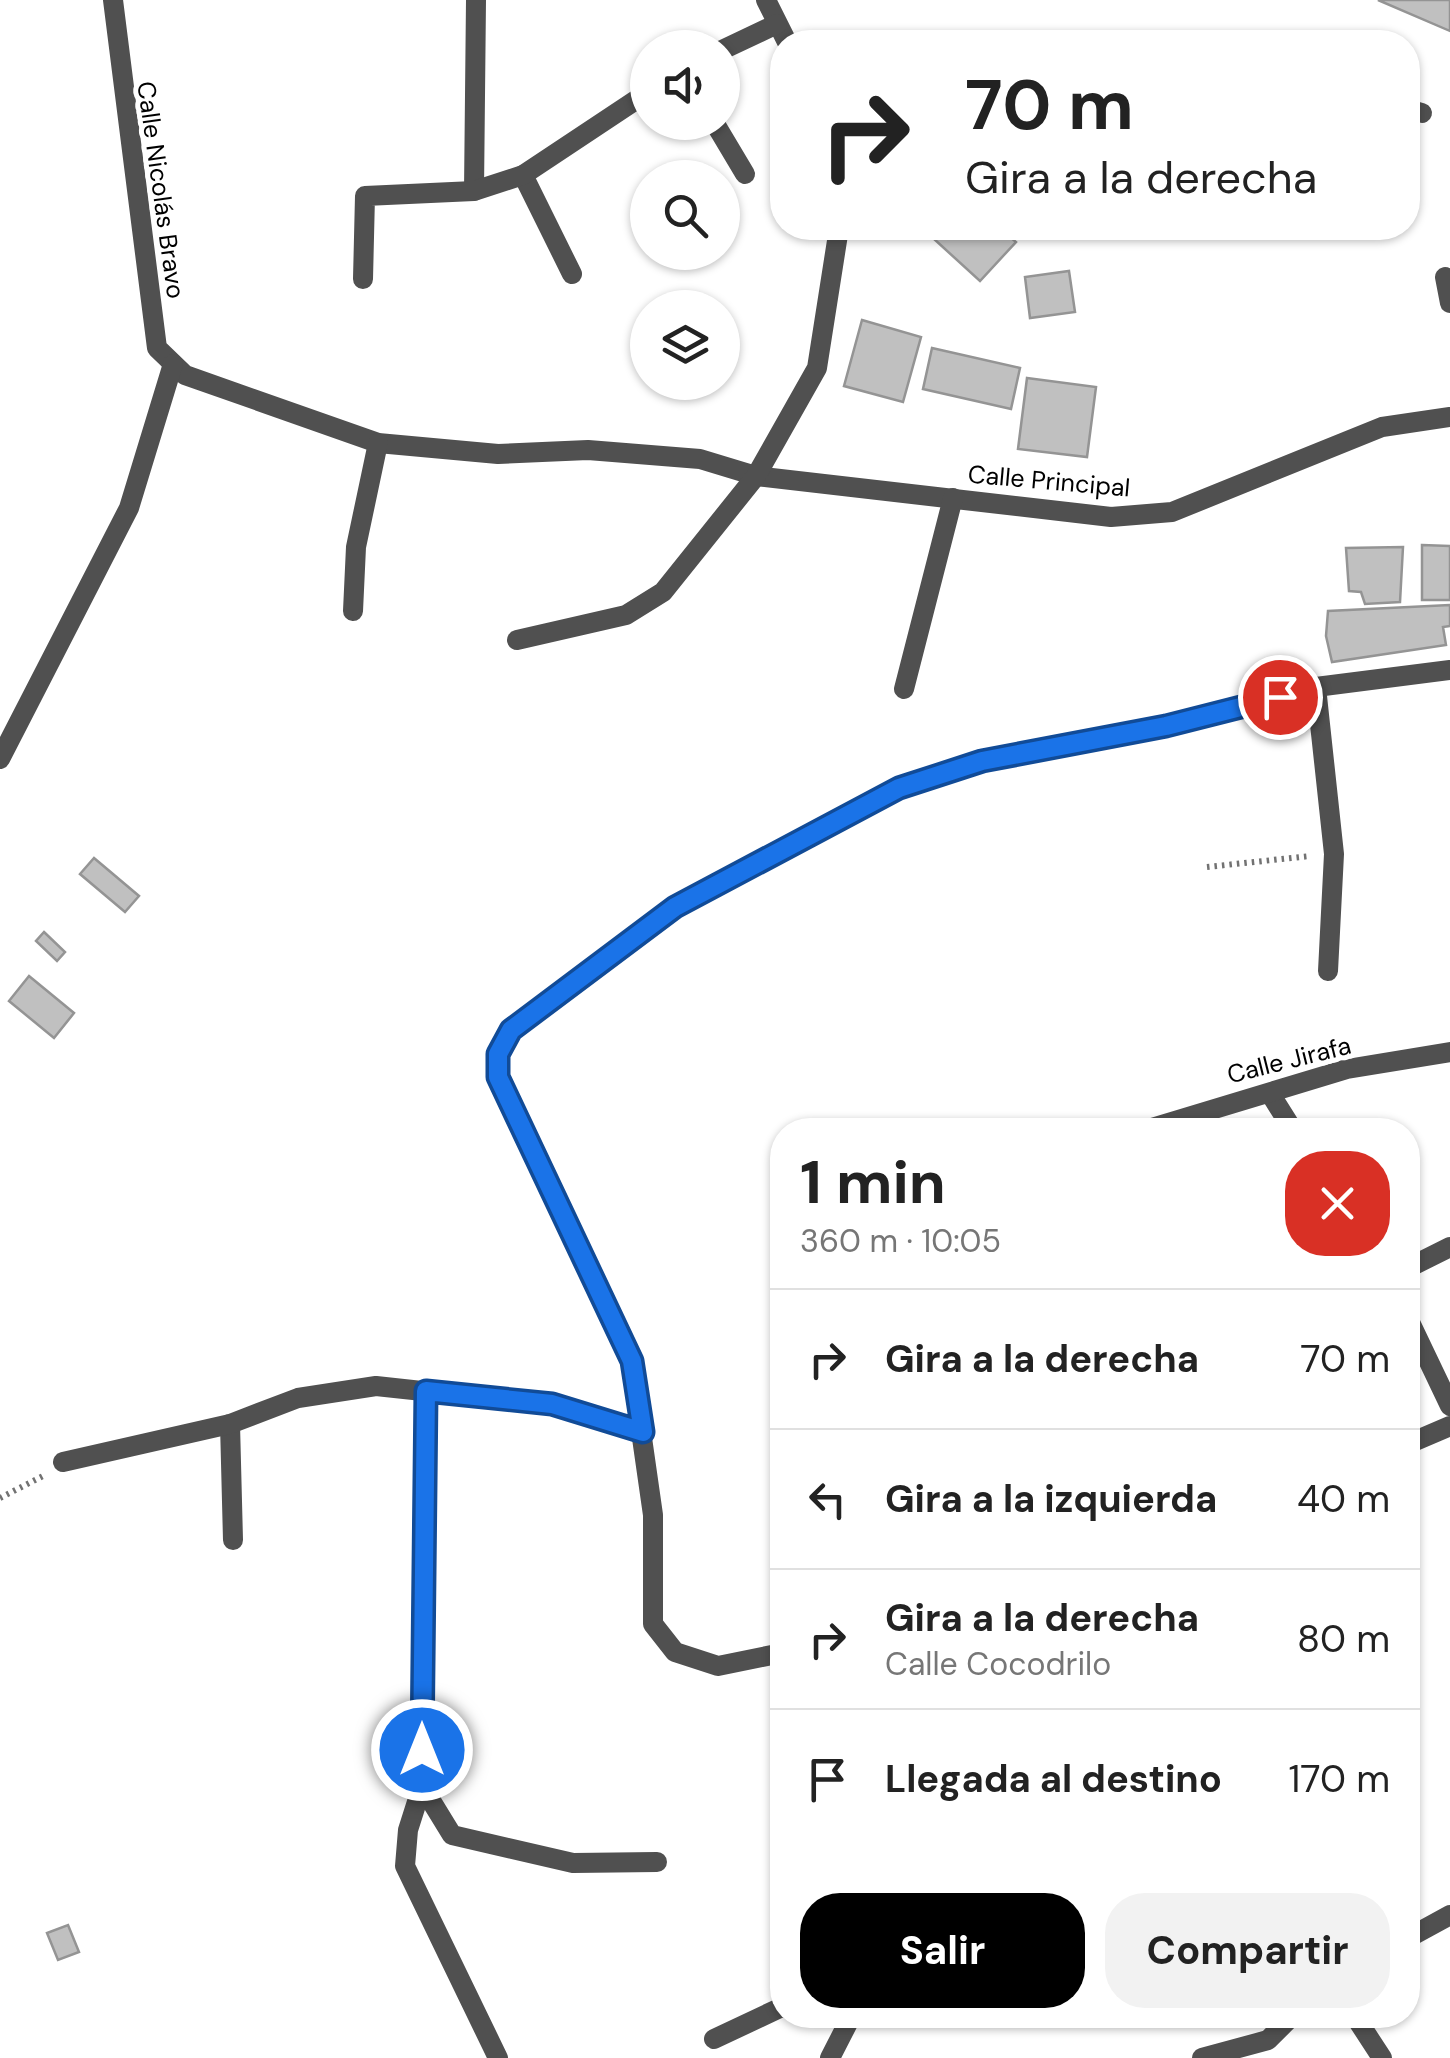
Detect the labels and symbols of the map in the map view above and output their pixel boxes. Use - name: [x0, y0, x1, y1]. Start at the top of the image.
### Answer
- street label: Calle Nicolás Bravo: [129, 79, 193, 301]
- street label: Calle Principal: [966, 457, 1132, 505]
- pin: [1238, 655, 1323, 740]
- street label: Calle Jirafa: [1224, 1029, 1354, 1091]
- position arrow: [370, 1698, 474, 1802]

